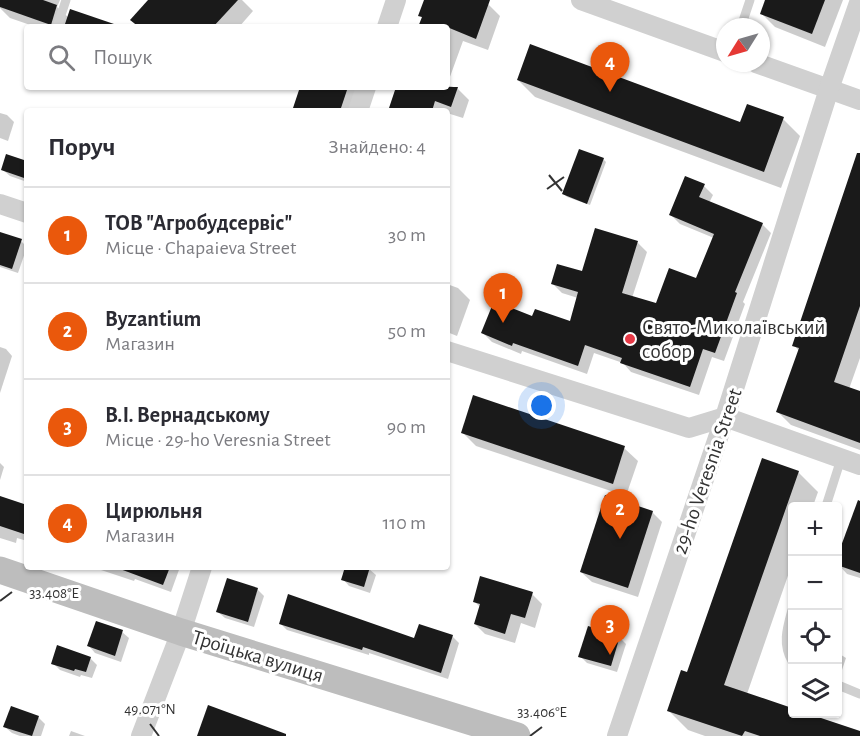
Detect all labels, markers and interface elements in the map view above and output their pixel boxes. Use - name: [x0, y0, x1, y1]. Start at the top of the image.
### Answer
- north arrow: [716, 18, 770, 72]
- search box: [24, 24, 450, 90]
- icon: search: [45, 41, 78, 74]
- pin: 4: [590, 42, 630, 92]
- text: Пошук: [93, 46, 152, 68]
- text: Поруч: [48, 134, 115, 160]
- text: Знайдено: 4: [328, 137, 426, 157]
- text: ТОВ "Агробудсервіс": [105, 212, 292, 234]
- text: 1: [64, 225, 71, 245]
- text: 30 m: [388, 225, 426, 245]
- text: Місце · Chapaieva Street: [105, 238, 296, 258]
- pin: 1: [484, 274, 522, 323]
- text: Byzantium: [105, 308, 201, 330]
- place label: Свято-Миколаївський собор: [642, 317, 825, 362]
- text: 2: [63, 321, 72, 341]
- text: 50 m: [388, 321, 426, 341]
- marker: Свято-Миколаївський собор: [623, 332, 637, 346]
- text: Магазин: [105, 334, 175, 354]
- street label: 29-ho Veresnia Street: [669, 385, 746, 557]
- your location: [527, 391, 556, 420]
- text: В.І. Вернадському: [105, 404, 270, 426]
- text: 3: [63, 417, 72, 437]
- text: 90 m: [387, 417, 426, 437]
- text: Місце · 29-ho Veresnia Street: [105, 430, 331, 450]
- pin: 2: [600, 490, 640, 539]
- text: Цирюльня: [105, 500, 203, 522]
- map controls: [788, 502, 842, 718]
- button: +: [788, 502, 842, 556]
- text: 4: [62, 513, 73, 533]
- text: 110 m: [382, 513, 426, 533]
- text: Магазин: [105, 526, 175, 546]
- button: −: [788, 556, 842, 610]
- text: 33.408°E: [29, 586, 79, 601]
- pin: 3: [590, 606, 630, 655]
- button: locate: [788, 610, 842, 664]
- street label: Троїцька вулиця: [190, 627, 326, 686]
- button: layers: [788, 664, 842, 718]
- text: 49.071°N: [124, 702, 176, 717]
- text: 33.406°E: [517, 705, 567, 720]

